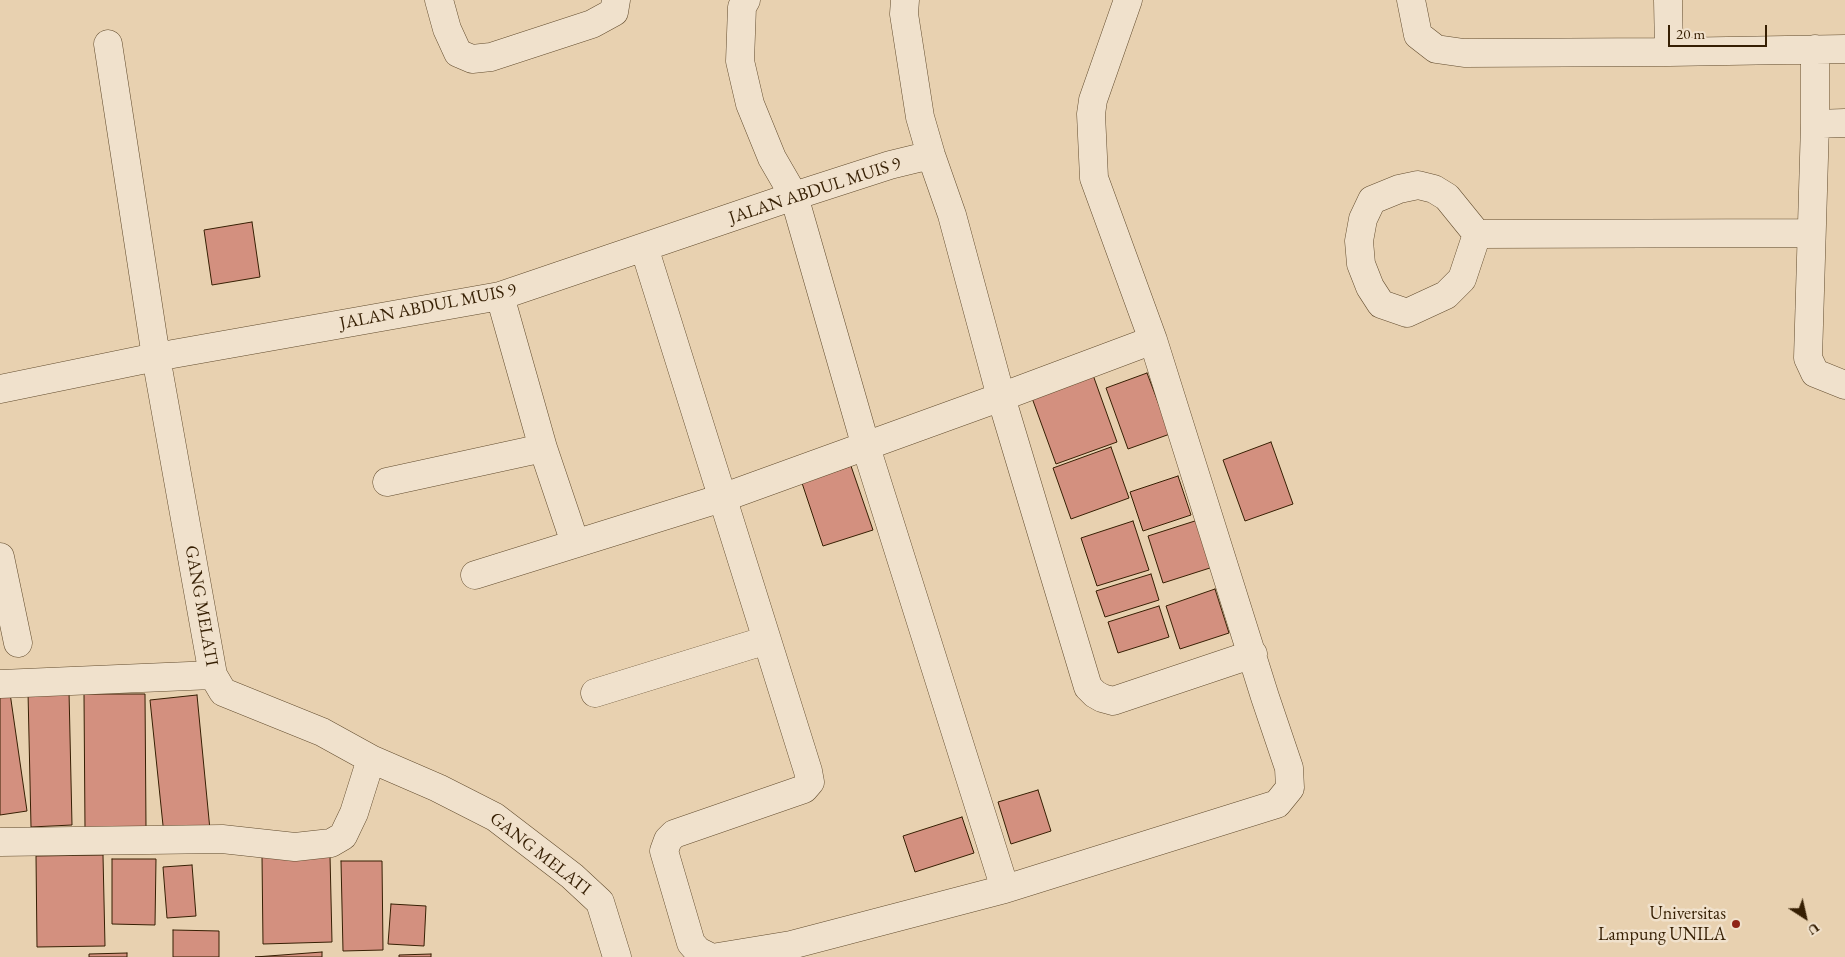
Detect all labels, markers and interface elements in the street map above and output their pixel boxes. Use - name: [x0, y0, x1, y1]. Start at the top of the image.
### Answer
- scale bar: [1670, 15, 1769, 47]
- text: 20 m: [1676, 24, 1705, 43]
- street label: JALAN ABDUL MUIS 9: [726, 153, 904, 229]
- street label: JALAN ABDUL MUIS 9: [338, 279, 518, 335]
- street label: GANG MELATI: [180, 544, 222, 668]
- street label: GANG MELATI: [485, 808, 595, 900]
- north arrow: [1780, 892, 1830, 942]
- place label: Universitas Lampung UNILA: [1598, 903, 1726, 946]
- marker: Universitas Lampung UNILA: [1730, 918, 1742, 930]
- text: U: [1804, 919, 1823, 940]

